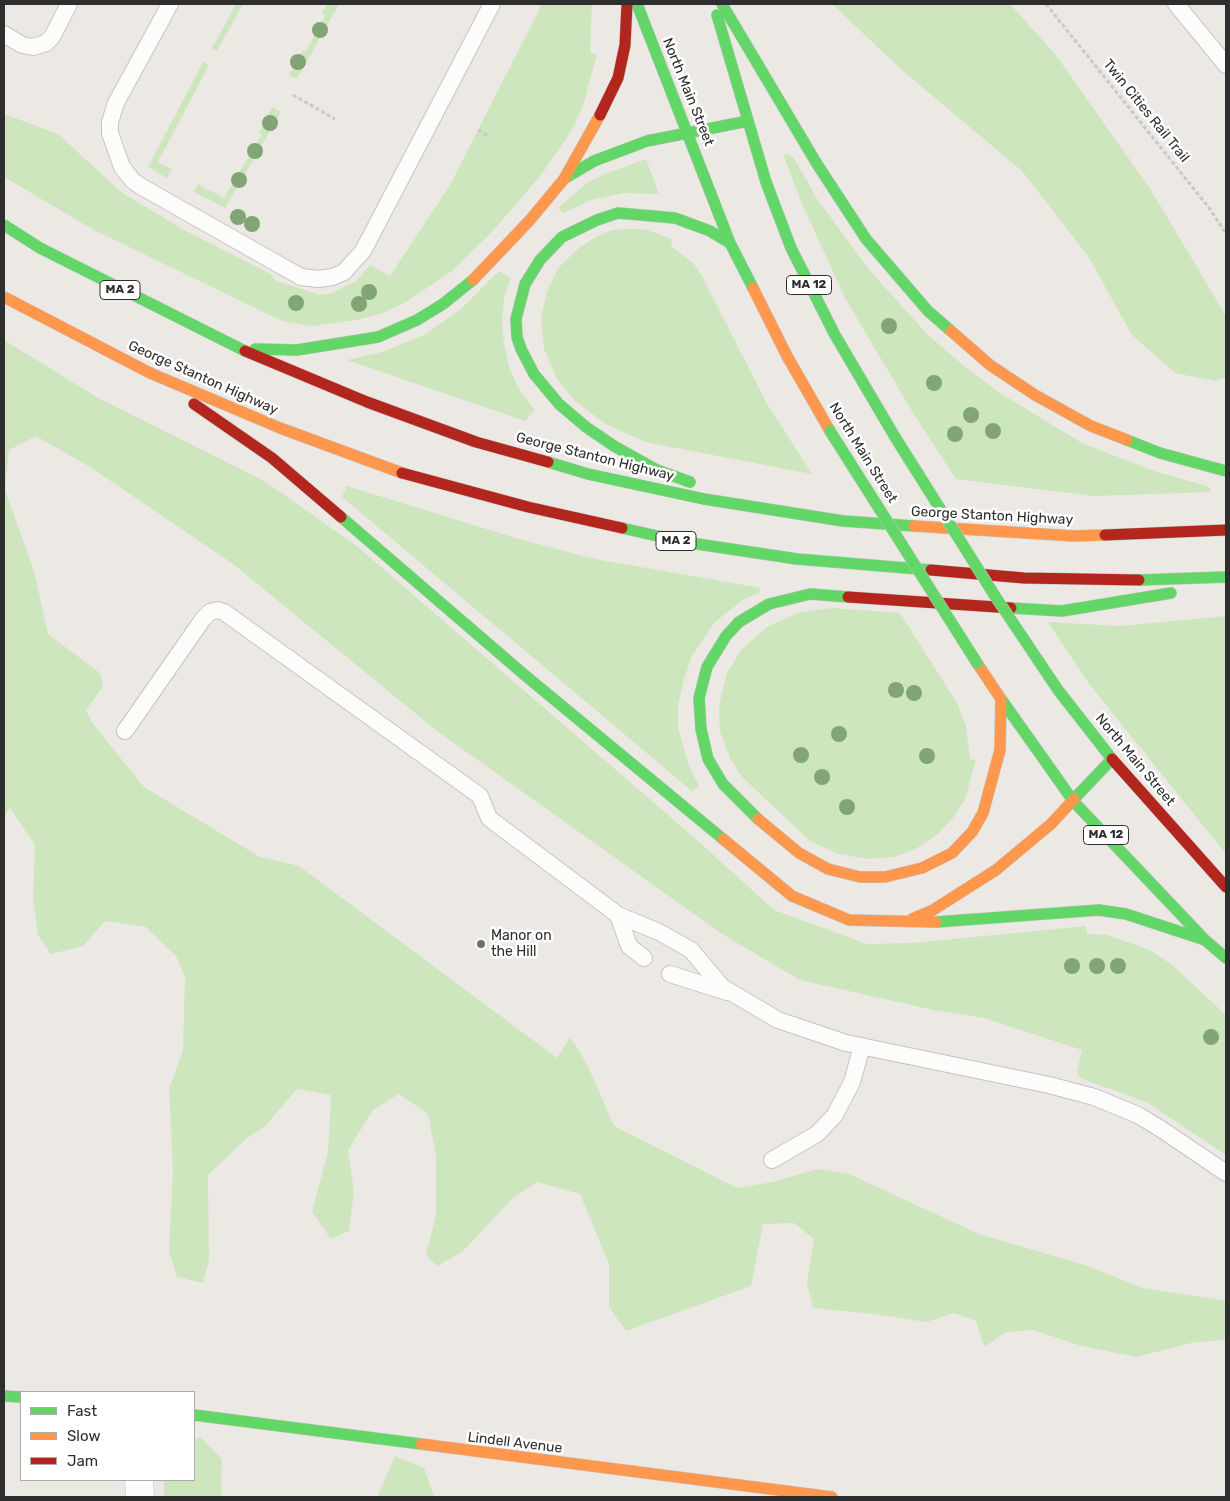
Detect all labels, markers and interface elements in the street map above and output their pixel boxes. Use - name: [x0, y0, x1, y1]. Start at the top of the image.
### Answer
- street label: North Main Street: [659, 35, 717, 149]
- street label: Twin Cities Rail Trail: [1099, 56, 1193, 166]
- road number: MA 12: [786, 276, 832, 294]
- road number: MA 2: [100, 280, 140, 300]
- street label: George Stanton Highway: [125, 337, 281, 419]
- street label: North Main Street: [825, 400, 901, 506]
- street label: George Stanton Highway: [514, 429, 676, 485]
- street label: George Stanton Highway: [910, 503, 1074, 529]
- road number: MA 2: [656, 532, 696, 550]
- street label: North Main Street: [1092, 711, 1178, 809]
- road number: MA 12: [1084, 826, 1128, 844]
- place label: Manor on the Hill: [491, 928, 552, 960]
- marker: Manor on the Hill: [475, 938, 487, 950]
- legend: [20, 1391, 195, 1481]
- text: Fast: [67, 1402, 97, 1420]
- text: Slow: [67, 1427, 100, 1445]
- street label: Lindell Avenue: [467, 1429, 563, 1457]
- text: Jam: [67, 1452, 98, 1470]

